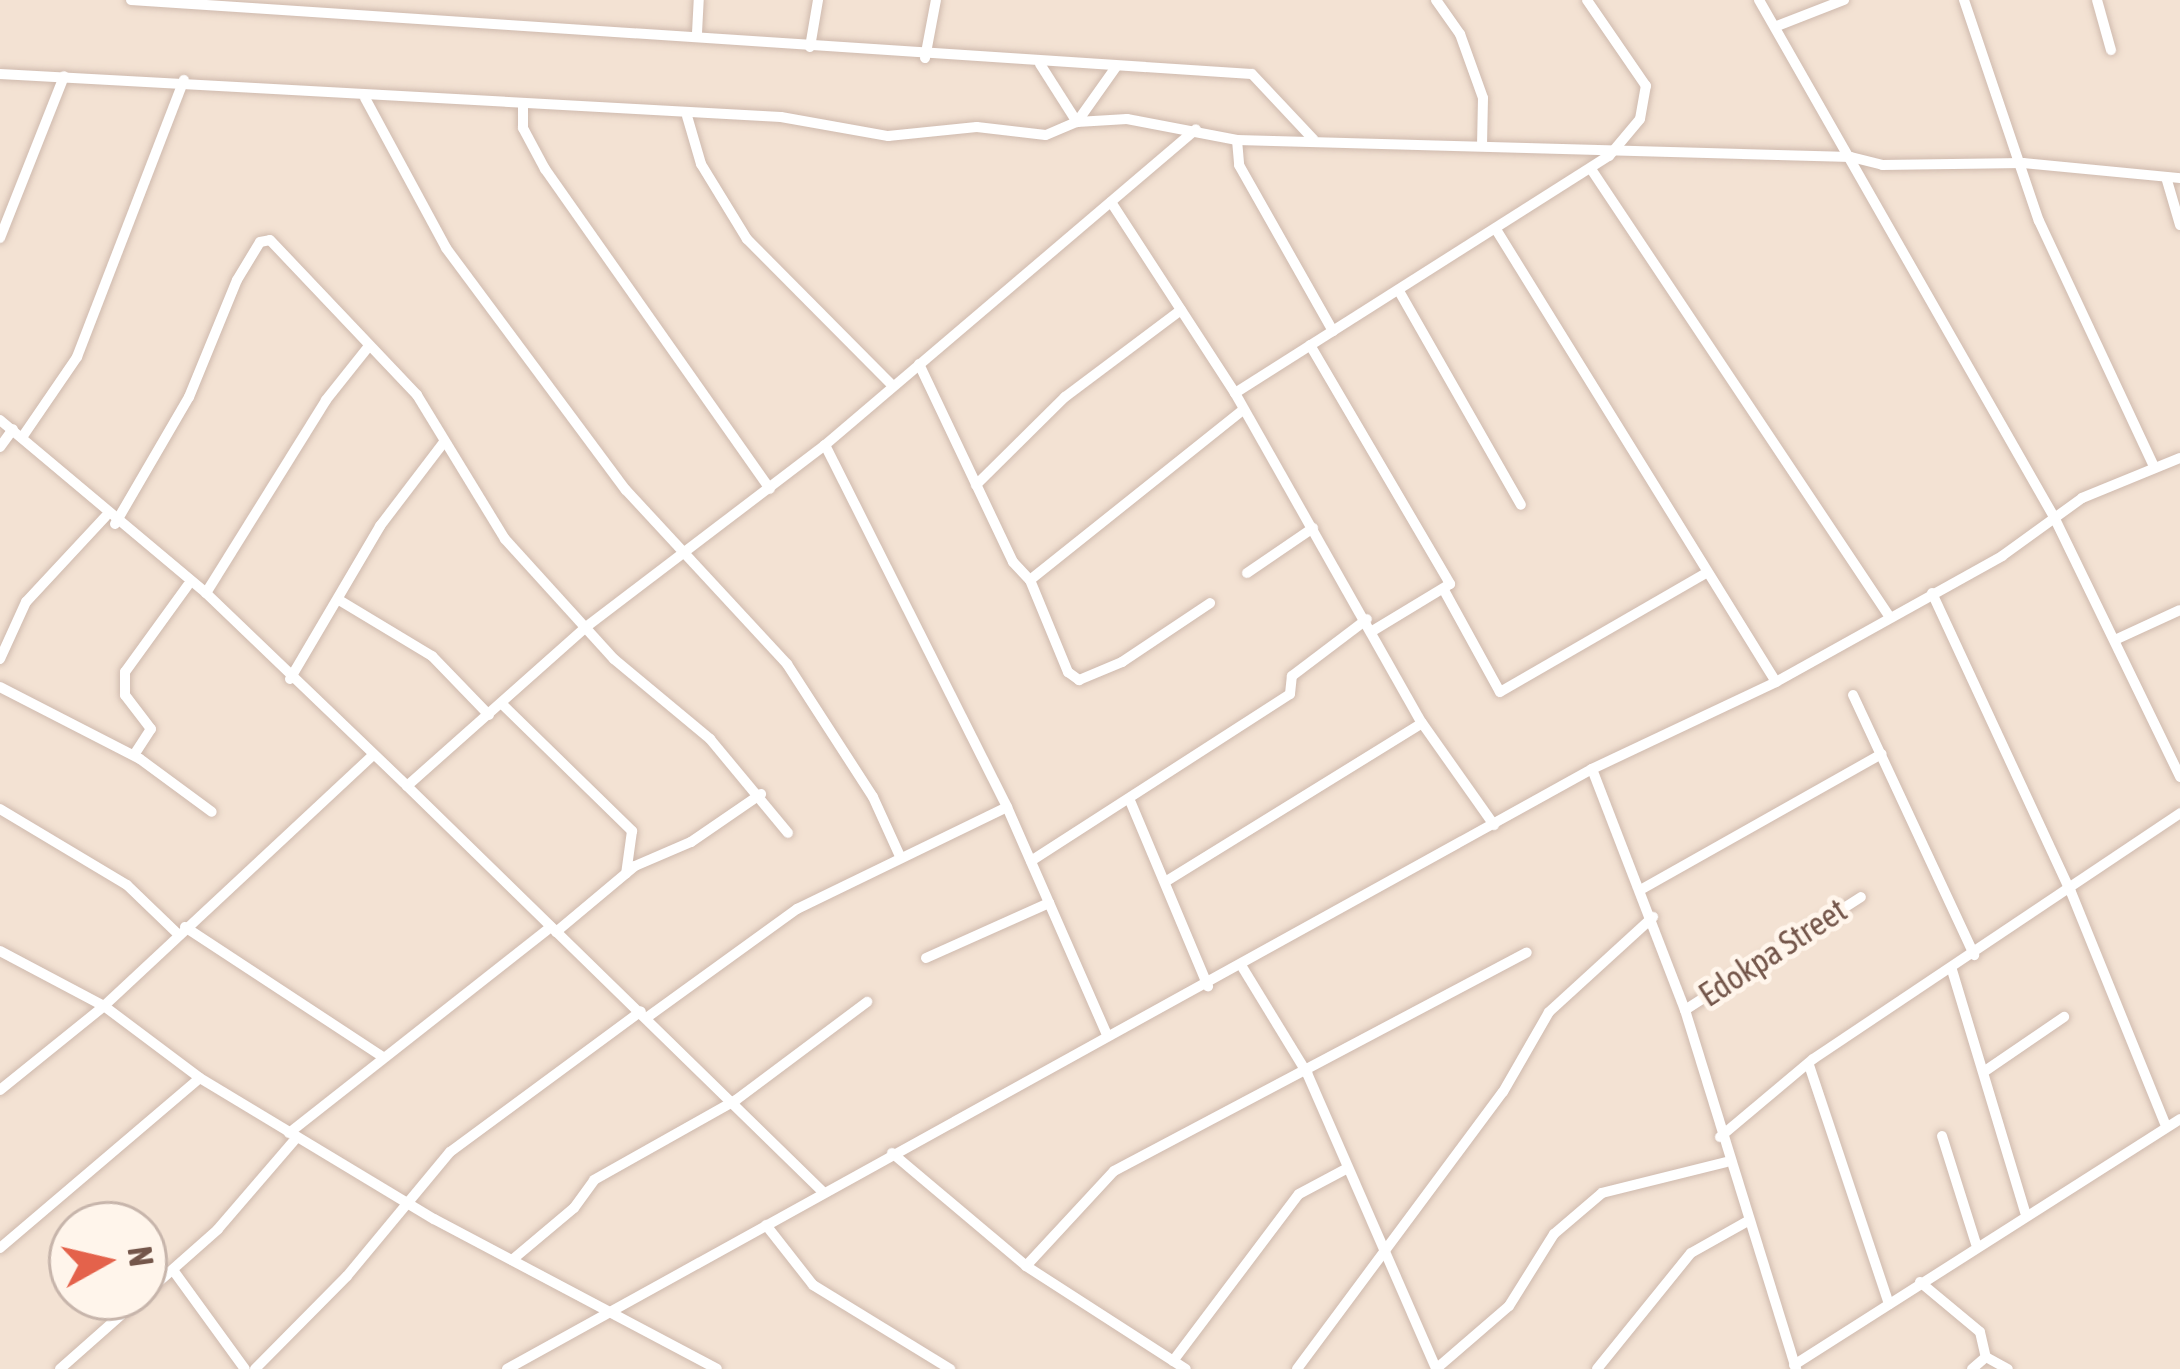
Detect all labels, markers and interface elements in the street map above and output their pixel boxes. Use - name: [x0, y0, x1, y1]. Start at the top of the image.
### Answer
- street label: Edokpa Street: [1692, 891, 1854, 1015]
- north arrow: [48, 1201, 168, 1321]
- text: N: [121, 1244, 161, 1269]

